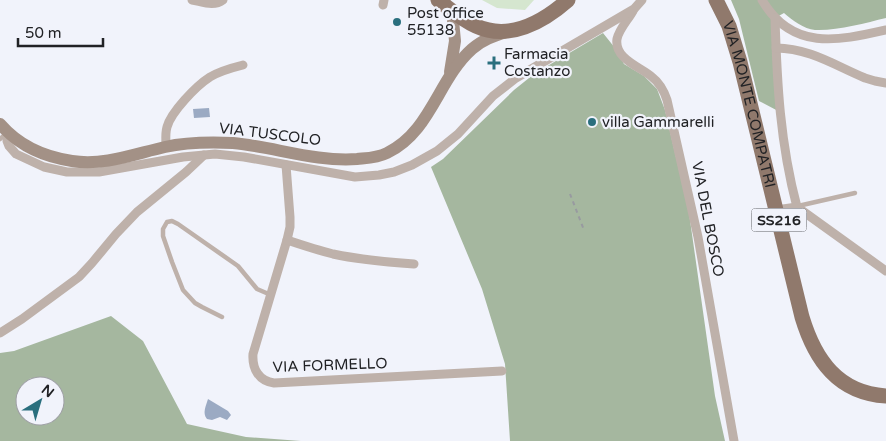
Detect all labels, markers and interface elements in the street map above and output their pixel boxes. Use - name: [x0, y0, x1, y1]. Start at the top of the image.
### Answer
- place label: Post office 55138: [407, 4, 484, 39]
- scale bar: [18, 15, 102, 47]
- marker: Post office 55138: [391, 16, 403, 28]
- street label: VIA MONTE COMPATRI: [719, 19, 779, 190]
- text: 50 m: [25, 24, 62, 42]
- place label: Farmacia Costanzo: [504, 45, 570, 80]
- marker: Farmacia Costanzo: [488, 57, 500, 69]
- place label: villa Gammarelli: [602, 113, 714, 131]
- marker: villa Gammarelli: [586, 116, 598, 128]
- street label: VIA TUSCOLO: [218, 119, 322, 149]
- street label: VIA DEL BOSCO: [688, 160, 728, 278]
- road number: SS216: [752, 208, 806, 232]
- street label: VIA FORMELLO: [272, 354, 388, 376]
- north arrow: [15, 376, 65, 426]
- text: N: [38, 381, 57, 401]

